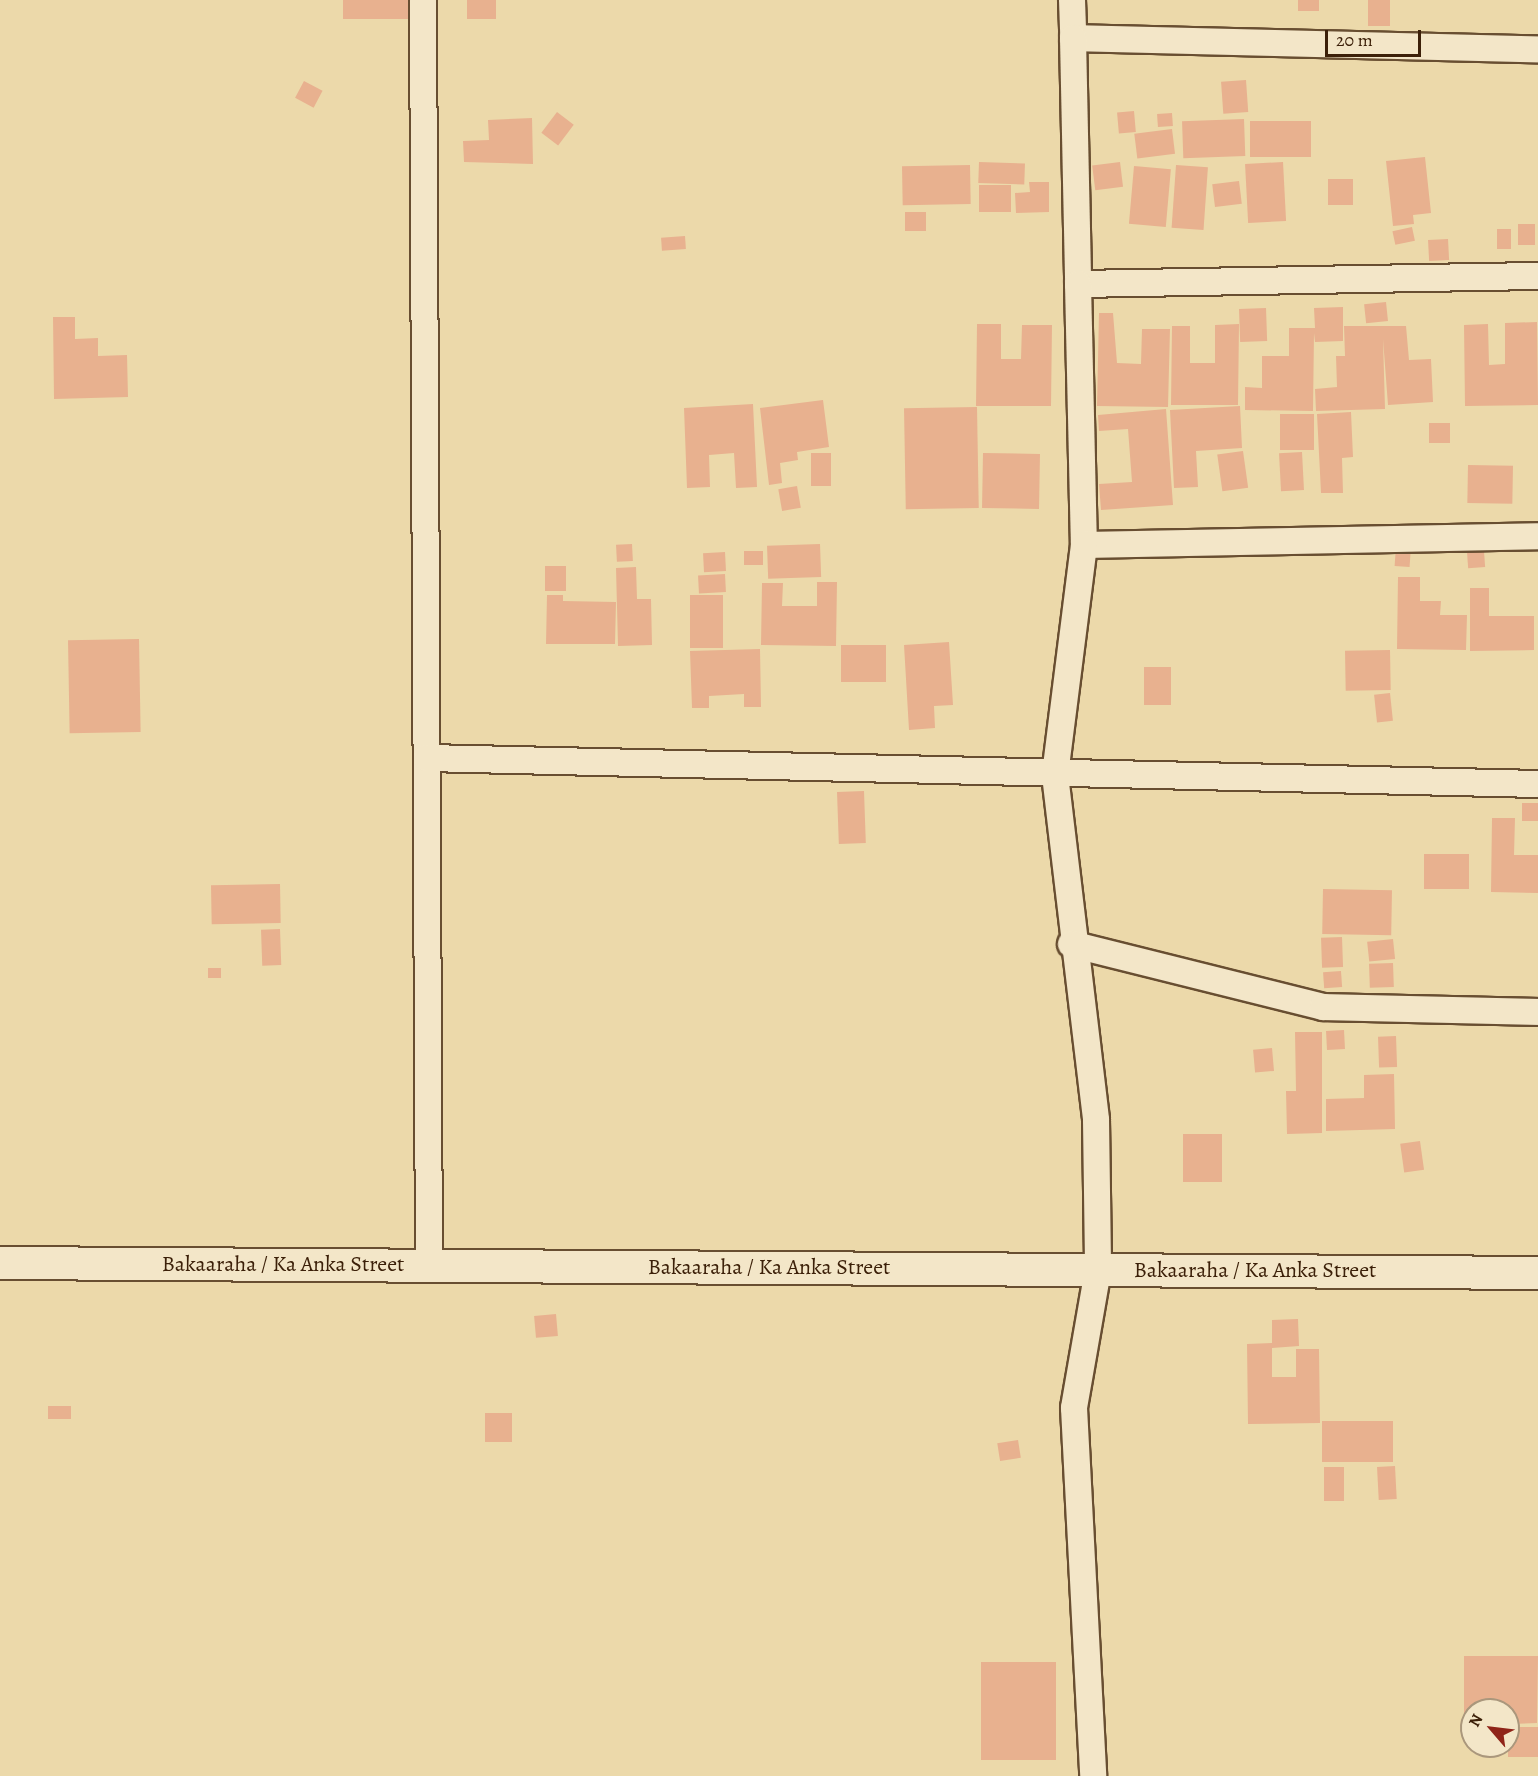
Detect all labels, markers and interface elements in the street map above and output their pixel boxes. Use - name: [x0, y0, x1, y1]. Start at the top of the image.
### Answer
- scale bar: [1328, 18, 1424, 56]
- text: 20 m: [1336, 28, 1373, 52]
- street label: Bakaaraha / Ka Anka Street: [162, 1252, 404, 1278]
- street label: Bakaaraha / Ka Anka Street: [648, 1255, 890, 1281]
- street label: Bakaaraha / Ka Anka Street: [1134, 1258, 1376, 1284]
- north arrow: [1460, 1698, 1520, 1758]
- text: N: [1463, 1710, 1488, 1731]

